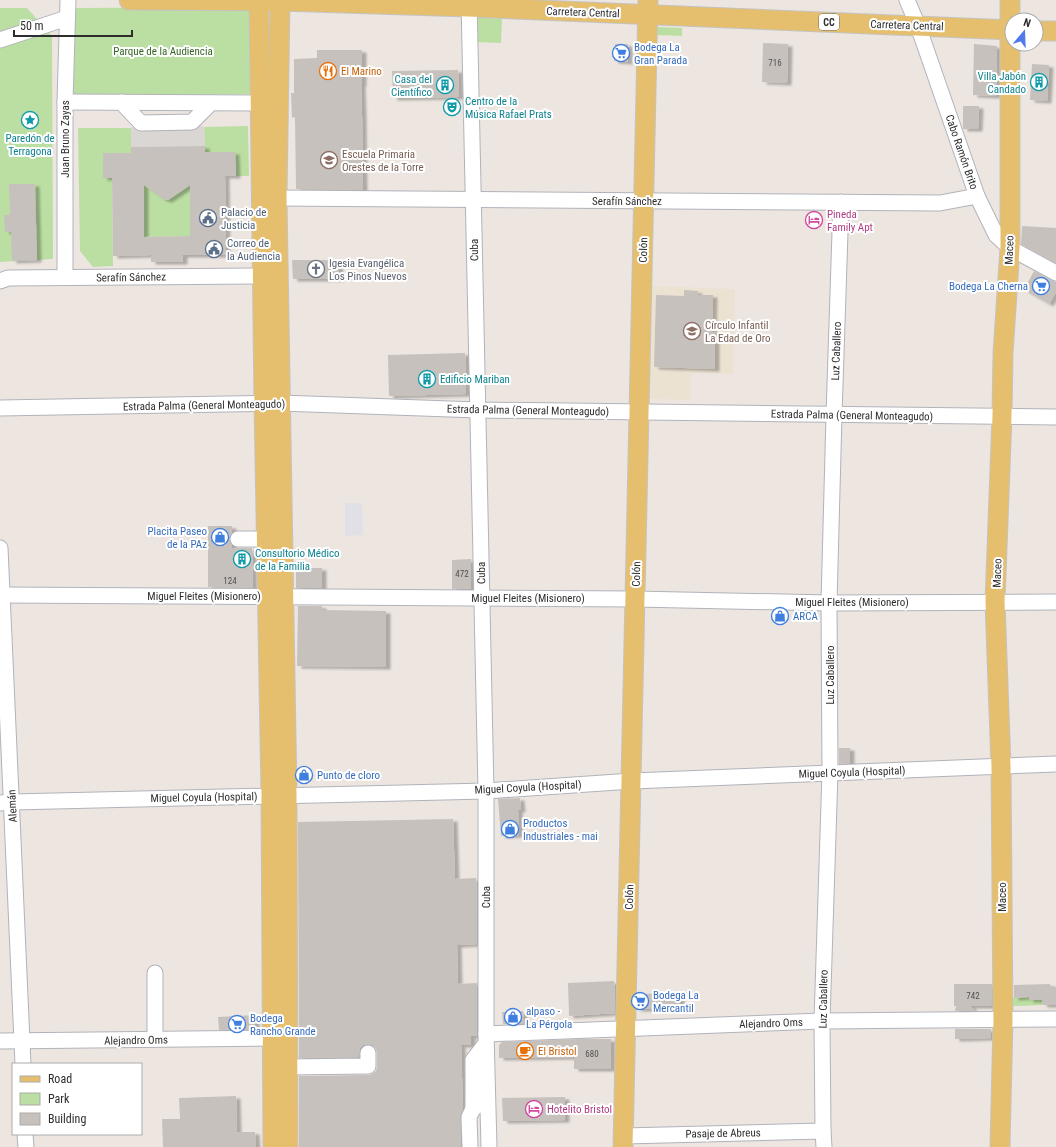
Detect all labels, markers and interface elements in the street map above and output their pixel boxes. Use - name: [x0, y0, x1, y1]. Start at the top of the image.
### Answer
- street label: Carretera Central: [546, 5, 620, 20]
- scale bar: [14, 12, 132, 38]
- north arrow: [1004, 12, 1044, 52]
- road number: CC: [819, 14, 839, 30]
- text: N: [1022, 16, 1033, 30]
- street label: Carretera Central: [870, 18, 944, 33]
- text: 50 m: [20, 19, 44, 33]
- place label: Bodega La Gran Parada: [634, 41, 687, 67]
- supermarket icon: Bodega La Gran Parada: [611, 43, 631, 63]
- park label: Parque de la Audiencia: [113, 45, 213, 58]
- house number: 716: [768, 58, 782, 68]
- restaurant icon: El Marino: [318, 61, 338, 81]
- place label: El Marino: [341, 65, 382, 78]
- place label: Villa Jabón Candado: [978, 70, 1026, 96]
- building icon: Villa Jabón Candado: [1029, 72, 1049, 92]
- place label: Casa del Científico: [391, 73, 432, 99]
- building icon: Casa del Científico: [435, 75, 455, 95]
- place label: Centro de la Música Rafael Prats: [465, 95, 552, 121]
- theatre icon: Centro de la Música Rafael Prats: [442, 97, 462, 117]
- street label: Juan Bruno Zayas: [59, 100, 72, 178]
- place icon: Paredón de Terragona: [20, 110, 40, 130]
- street label: Cabo Ramón Brito: [943, 113, 981, 192]
- place label: Paredón de Terragona: [5, 132, 55, 158]
- place label: Escuela Primaria Orestes de la Torre: [342, 148, 424, 174]
- school or university icon: Escuela Primaria Orestes de la Torre: [319, 150, 339, 170]
- street label: Serafín Sánchez: [592, 195, 662, 208]
- place label: Palacio de Justicia: [221, 206, 266, 232]
- public building icon: Palacio de Justicia: [198, 208, 218, 228]
- place label: Pineda Family Apt: [827, 208, 873, 234]
- hotel icon: Pineda Family Apt: [804, 210, 824, 230]
- street label: Maceo: [1002, 235, 1017, 265]
- place label: Correo de la Audiencia: [227, 237, 280, 263]
- street label: Colón: [637, 237, 650, 263]
- public building icon: Correo de la Audiencia: [204, 239, 224, 259]
- street label: Cuba: [468, 239, 481, 261]
- place label: Igesia Evangélica Los Pinos Nuevos: [329, 257, 407, 283]
- church icon: Igesia Evangélica Los Pinos Nuevos: [306, 259, 326, 279]
- street label: Serafín Sánchez: [96, 270, 166, 285]
- supermarket icon: Bodega La Cherna: [1031, 276, 1051, 296]
- place label: Bodega La Cherna: [949, 280, 1028, 293]
- place label: Círculo Infantil La Edad de Oro: [705, 319, 771, 345]
- school or university icon: Círculo Infantil La Edad de Oro: [682, 321, 702, 341]
- street label: Luz Caballero: [829, 321, 844, 381]
- building icon: Edificio Mariban: [417, 369, 437, 389]
- place label: Edificio Mariban: [440, 373, 510, 386]
- street label: Estrada Palma (General Monteagudo): [123, 398, 285, 413]
- street label: Estrada Palma (General Monteagudo): [447, 403, 609, 418]
- street label: Estrada Palma (General Monteagudo): [771, 408, 933, 423]
- place label: Placita Paseo de la PAz: [147, 525, 207, 551]
- shop icon: Placita Paseo de la PAz: [210, 527, 230, 547]
- place label: Consultorio Médico de la Familia: [255, 547, 340, 573]
- building icon: Consultorio Médico de la Familia: [232, 549, 252, 569]
- street label: Maceo: [990, 558, 1005, 588]
- street label: Colón: [630, 561, 643, 587]
- street label: Cuba: [475, 562, 488, 584]
- house number: 472: [455, 569, 469, 579]
- house number: 124: [223, 576, 237, 586]
- street label: Miguel Fleites (Misionero): [147, 590, 261, 603]
- street label: Miguel Fleites (Misionero): [471, 592, 585, 605]
- street label: Miguel Fleites (Misionero): [795, 596, 909, 609]
- shop icon: ARCA: [770, 606, 790, 626]
- place label: ARCA: [793, 610, 818, 623]
- street label: Luz Caballero: [824, 645, 837, 704]
- street label: Miguel Coyula (Hospital): [798, 764, 906, 781]
- shop icon: Punto de cloro: [294, 765, 314, 785]
- place label: Punto de cloro: [317, 769, 380, 782]
- street label: Miguel Coyula (Hospital): [474, 778, 582, 797]
- street label: Alemán: [5, 789, 20, 823]
- street label: Miguel Coyula (Hospital): [150, 790, 258, 805]
- place label: Productos Industriales - mai: [523, 817, 598, 843]
- shop icon: Productos Industriales - mai: [500, 819, 520, 839]
- street label: Maceo: [996, 882, 1009, 912]
- street label: Colón: [623, 884, 636, 910]
- street label: Cuba: [480, 886, 493, 908]
- street label: Luz Caballero: [816, 969, 831, 1029]
- place label: Bodega La Mercantil: [653, 989, 699, 1015]
- supermarket icon: Bodega La Mercantil: [630, 991, 650, 1011]
- house number: 742: [966, 991, 980, 1001]
- place label: alpaso - La Pérgola: [526, 1005, 572, 1031]
- shop icon: alpaso - La Pérgola: [503, 1007, 523, 1027]
- place label: Bodega Rancho Grande: [250, 1012, 316, 1038]
- supermarket icon: Bodega Rancho Grande: [227, 1014, 247, 1034]
- street label: Alejandro Oms: [739, 1016, 803, 1031]
- street label: Alejandro Oms: [104, 1033, 168, 1048]
- cafe icon: El Bristol: [515, 1041, 535, 1061]
- place label: El Bristol: [538, 1045, 577, 1058]
- house number: 680: [585, 1049, 599, 1059]
- legend: [12, 1063, 142, 1135]
- text: Road: [48, 1072, 72, 1086]
- text: Park: [48, 1092, 70, 1106]
- hotel icon: Hotelito Bristol: [524, 1099, 544, 1119]
- place label: Hotelito Bristol: [547, 1103, 612, 1116]
- text: Building: [48, 1112, 86, 1126]
- street label: Pasaje de Abreus: [685, 1126, 761, 1141]

